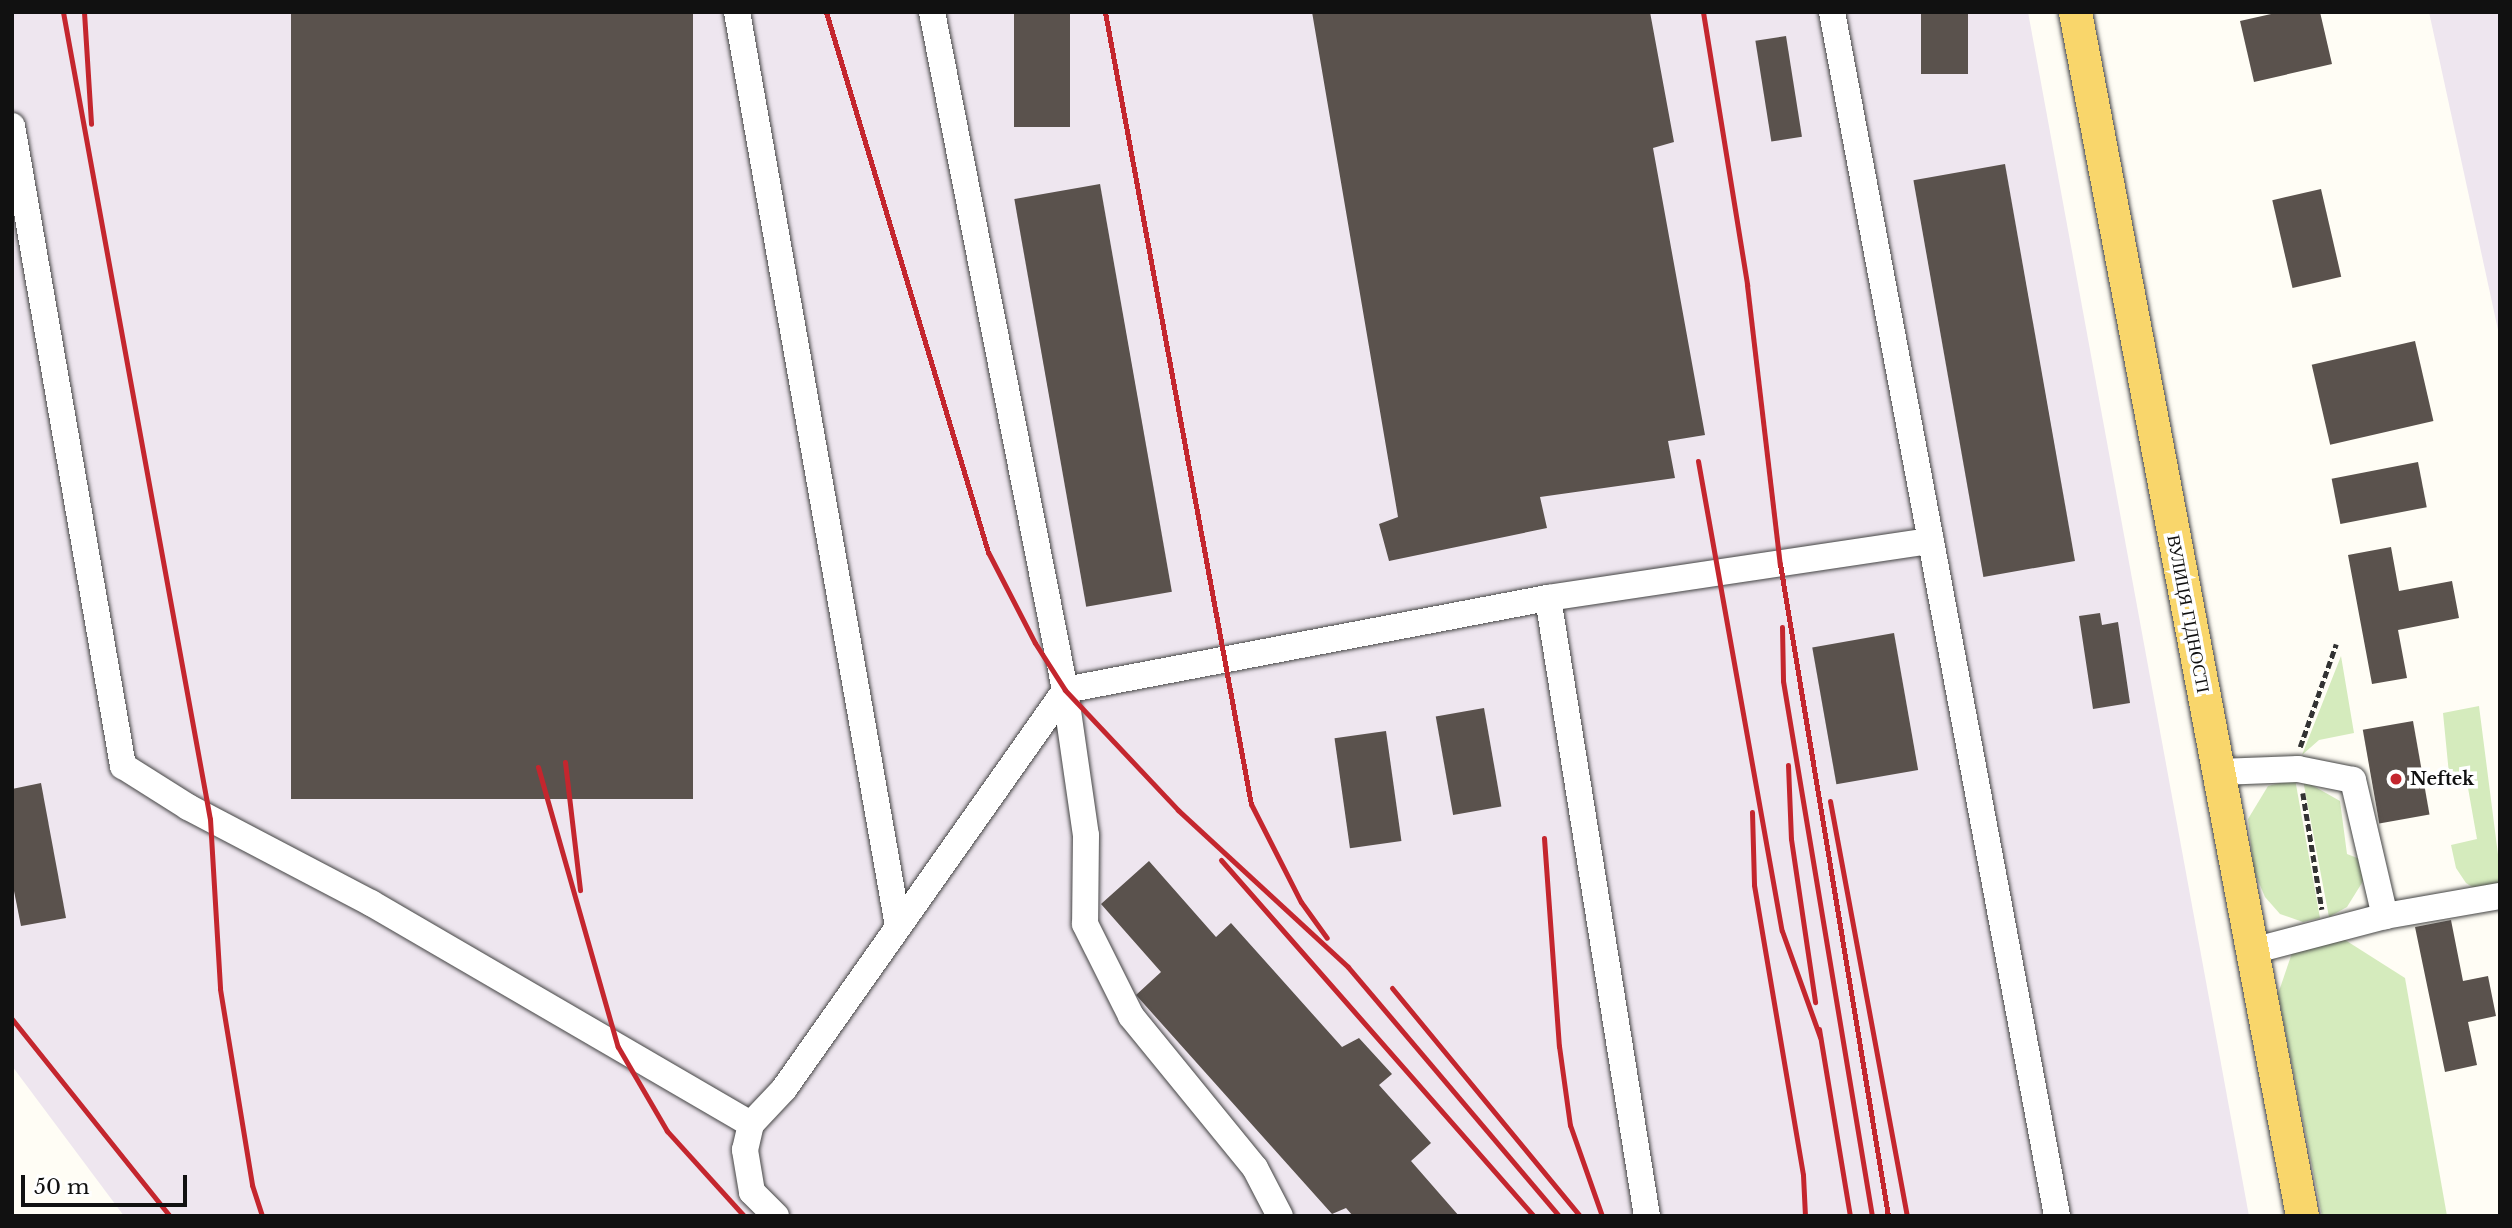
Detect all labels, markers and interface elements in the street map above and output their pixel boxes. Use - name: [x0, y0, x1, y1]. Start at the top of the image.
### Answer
- street label: ВУЛИЦЯ ГІДНОСТІ: [2162, 533, 2214, 695]
- place label: Neftek: [2410, 768, 2474, 790]
- marker: Neftek: [2388, 771, 2404, 787]
- scale bar: [24, 1162, 191, 1206]
- text: 50 m: [34, 1174, 89, 1200]

